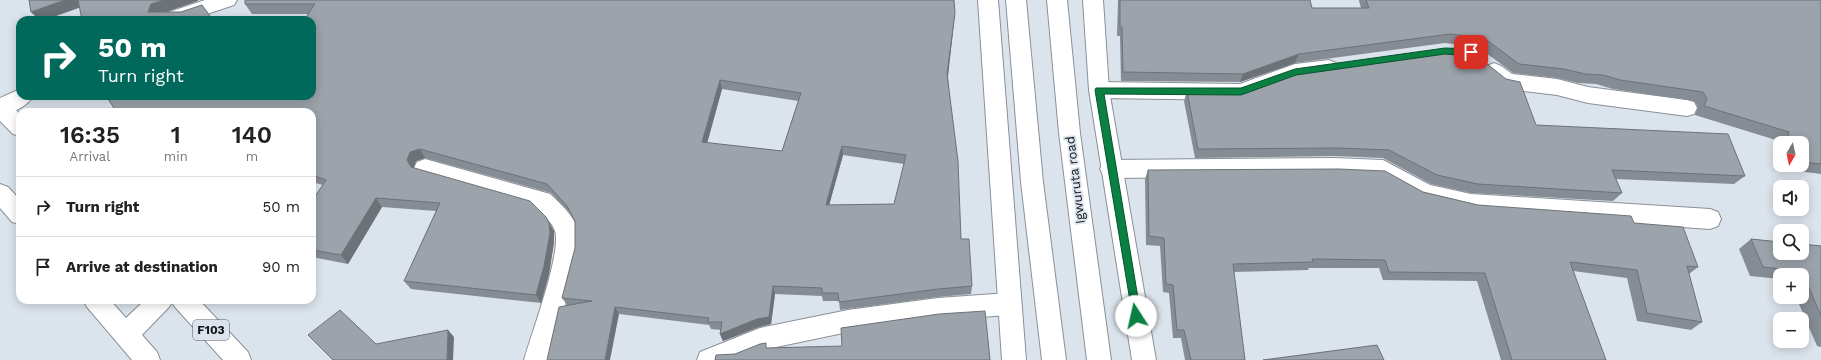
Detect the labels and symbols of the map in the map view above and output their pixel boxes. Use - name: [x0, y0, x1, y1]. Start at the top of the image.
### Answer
- pin: [1454, 35, 1488, 69]
- street label: Igwuruta road: [1062, 135, 1088, 225]
- north arrow: [1773, 136, 1809, 172]
- position arrow: [1115, 295, 1157, 337]
- road number: F103: [193, 320, 229, 340]

